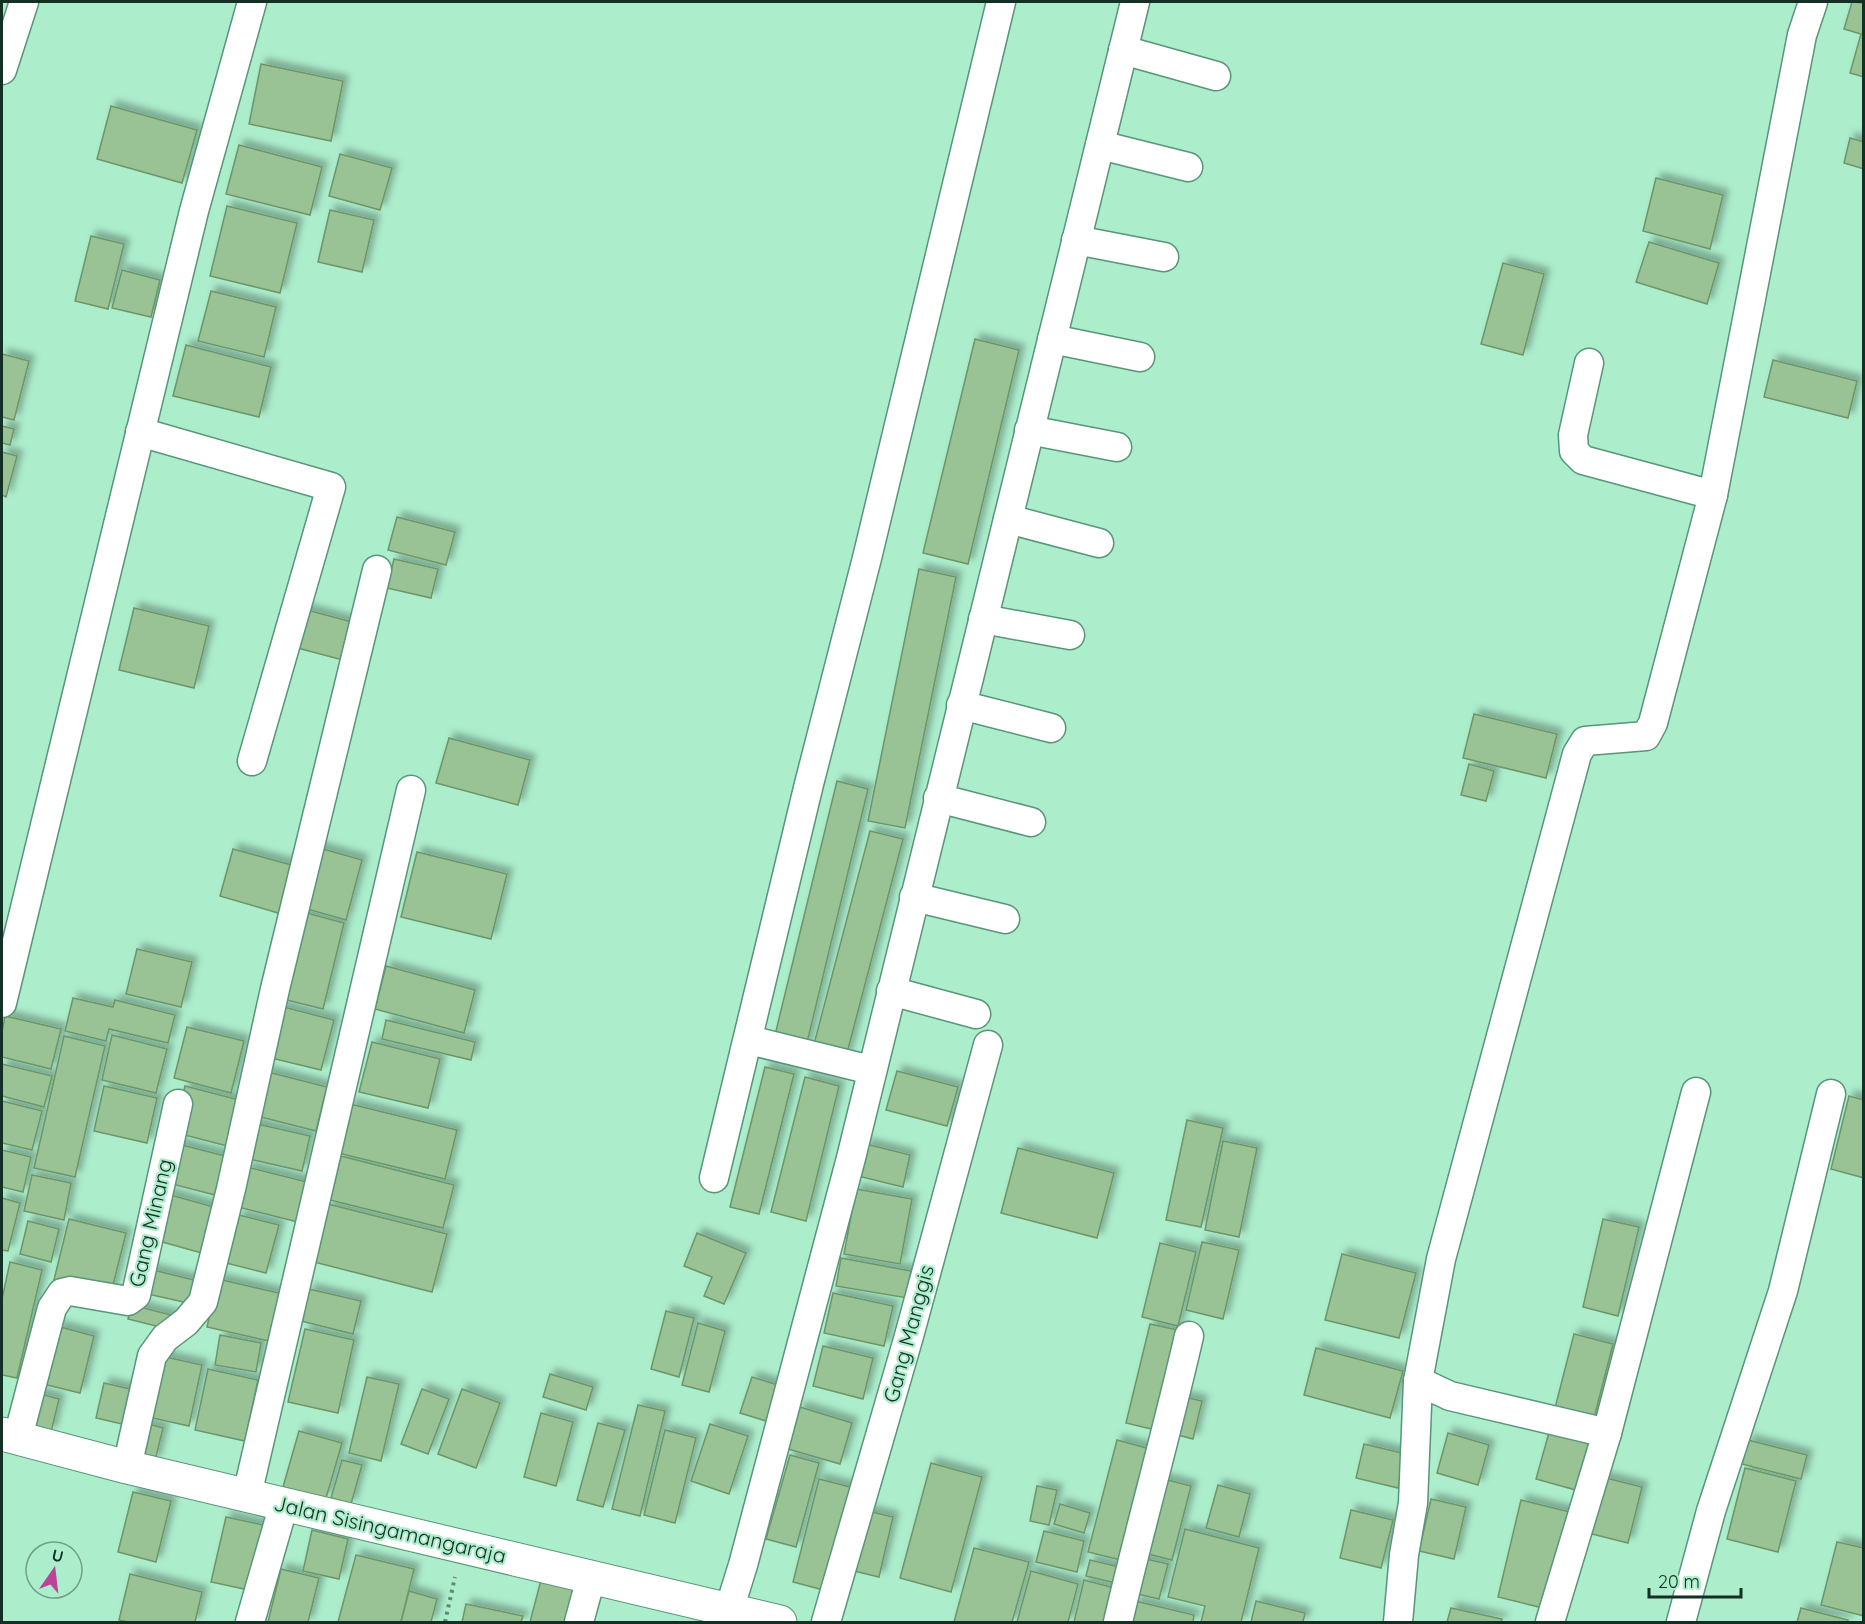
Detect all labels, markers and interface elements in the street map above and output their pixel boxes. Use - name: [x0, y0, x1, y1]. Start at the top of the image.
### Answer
- street label: Gang Minang: [123, 1156, 177, 1289]
- street label: Gang Manggis: [877, 1262, 939, 1405]
- street label: Jalan Sisingamangaraja: [272, 1490, 509, 1568]
- north arrow: [24, 1540, 84, 1600]
- text: U: [50, 1544, 66, 1567]
- scale bar: [1649, 1561, 1740, 1599]
- text: 20 m: [1658, 1570, 1700, 1593]

